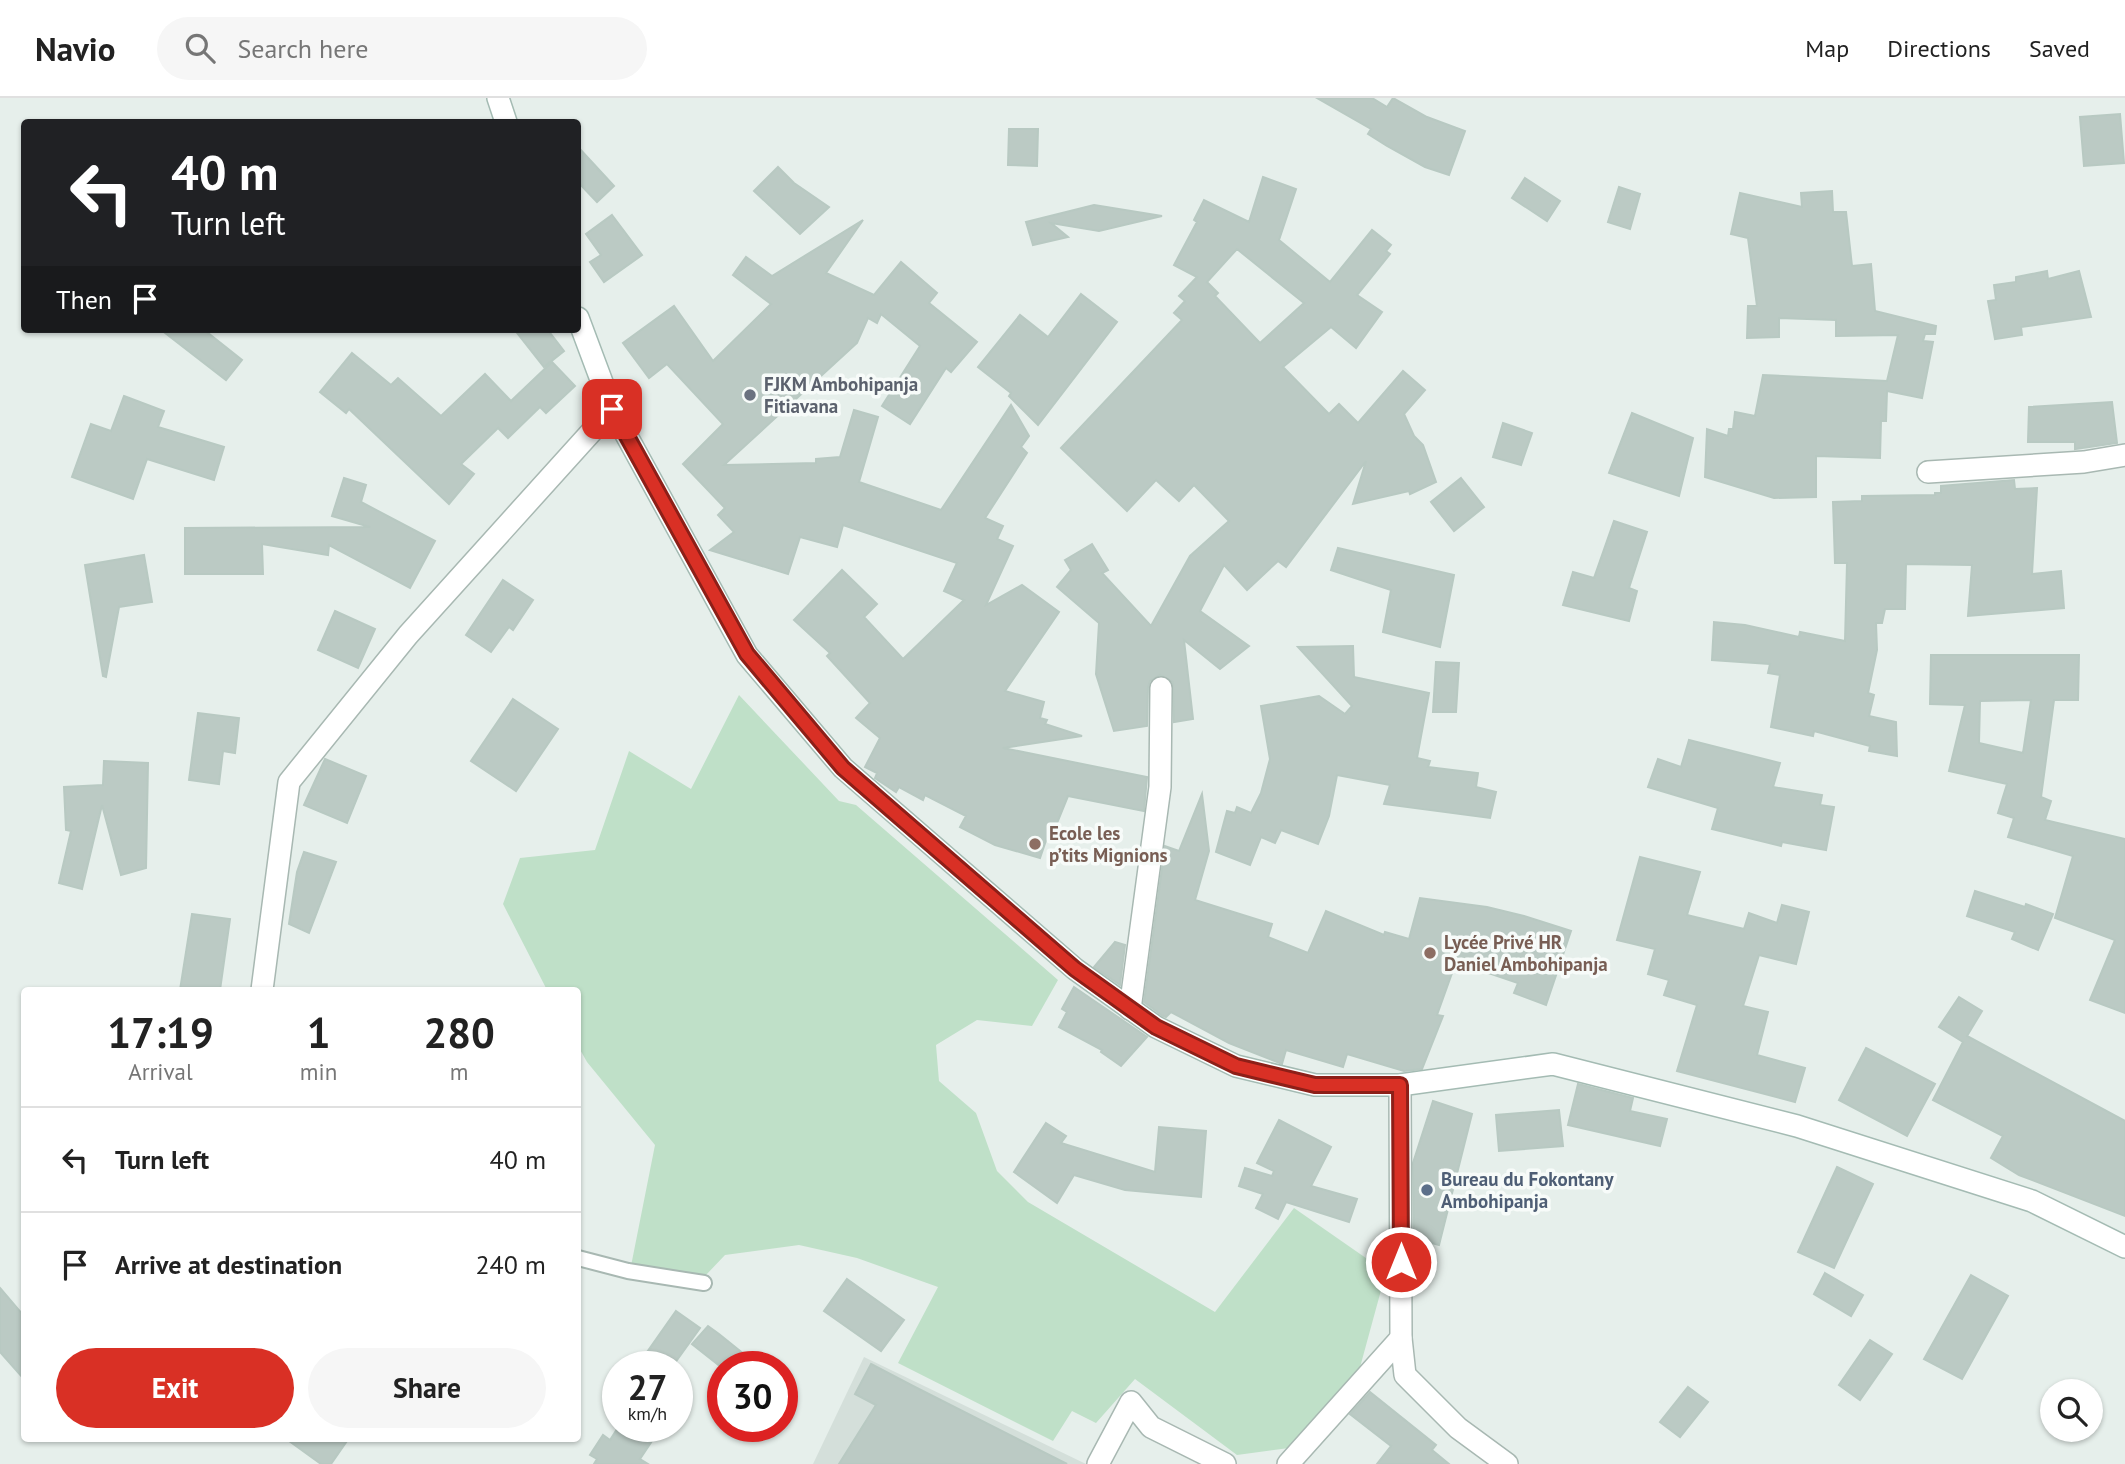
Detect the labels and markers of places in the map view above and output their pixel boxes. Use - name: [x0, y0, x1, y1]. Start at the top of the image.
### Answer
- place label: FJKM Ambohipanja Fitiavana: [764, 372, 918, 418]
- pin: [582, 379, 642, 439]
- marker: FJKM Ambohipanja Fitiavana: [742, 387, 758, 403]
- place label: Ecole les p’tits Mignions: [1049, 821, 1168, 867]
- marker: Ecole les p’tits Mignions: [1027, 836, 1043, 852]
- place label: Lycée Privé HR Daniel Ambohipanja: [1444, 930, 1608, 976]
- marker: Lycée Privé HR Daniel Ambohipanja: [1422, 945, 1438, 961]
- place label: Bureau du Fokontany Ambohipanja: [1441, 1167, 1614, 1213]
- marker: Bureau du Fokontany Ambohipanja: [1419, 1182, 1435, 1198]

